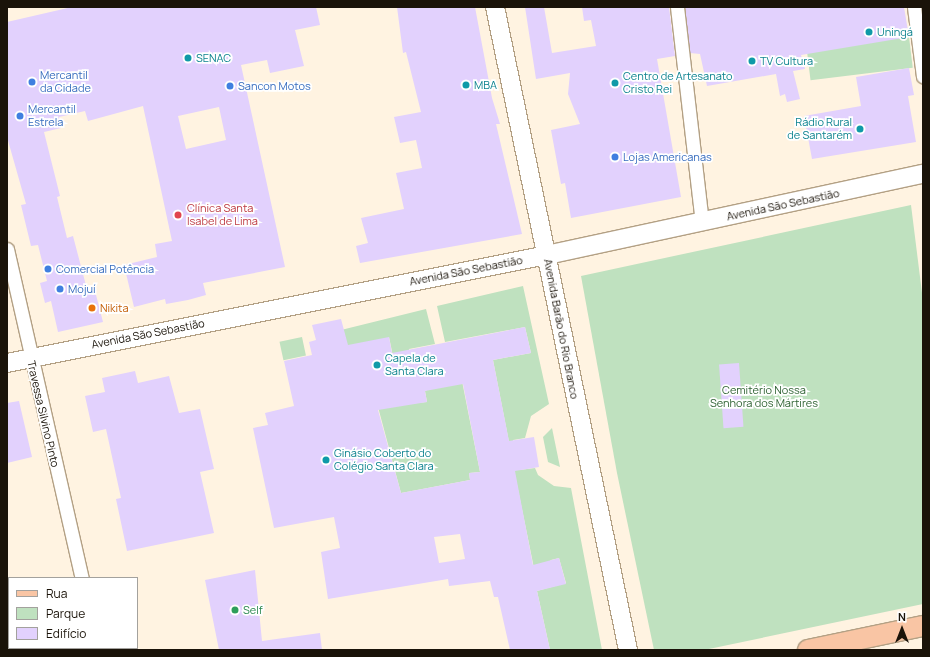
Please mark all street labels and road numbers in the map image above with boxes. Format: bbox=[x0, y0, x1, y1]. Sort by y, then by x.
street label: Avenida São Sebastião bbox=[725, 187, 841, 223]
street label: Avenida São Sebastião bbox=[408, 254, 524, 288]
street label: Avenida Barão do Rio Branco bbox=[541, 258, 581, 400]
street label: Avenida São Sebastião bbox=[90, 317, 206, 351]
street label: Travessa Silvino Pinto bbox=[24, 359, 62, 469]

